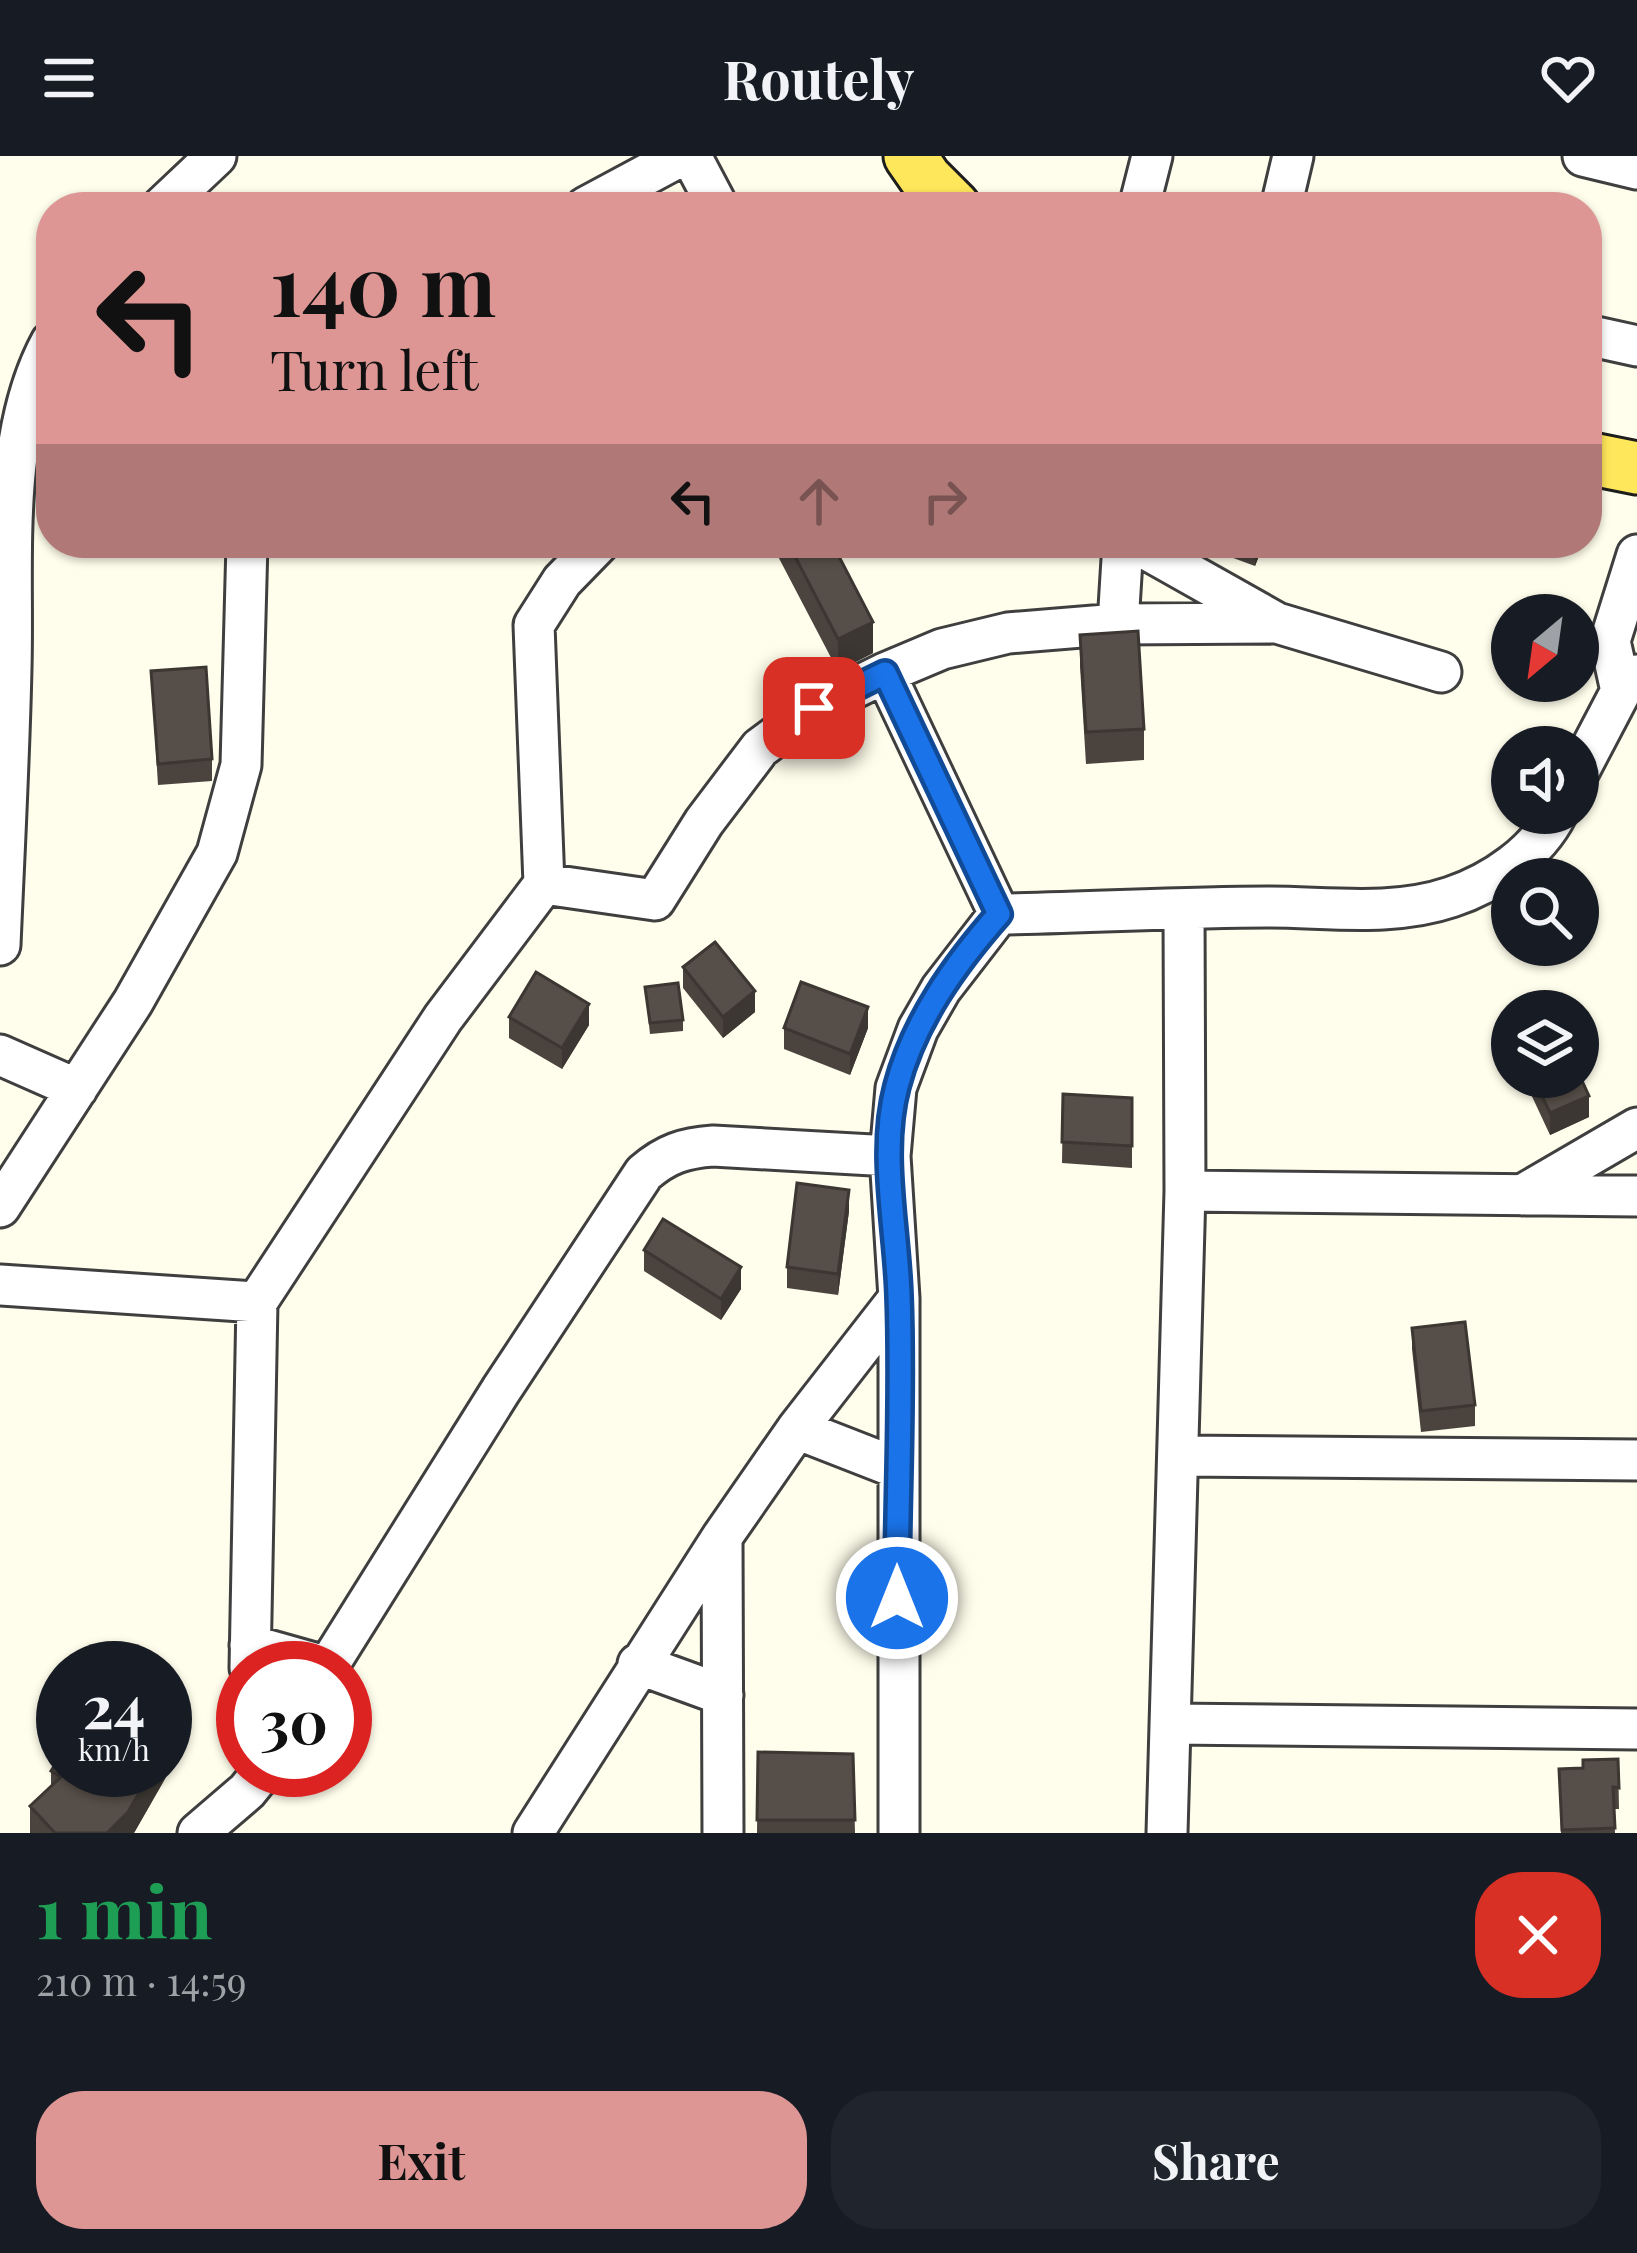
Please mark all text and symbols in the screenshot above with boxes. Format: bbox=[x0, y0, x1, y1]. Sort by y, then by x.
text: Routely bbox=[723, 42, 914, 114]
icon: menu bbox=[36, 45, 102, 111]
icon: heart bbox=[1535, 45, 1601, 111]
text: 140 m bbox=[270, 226, 496, 338]
icon: left bbox=[72, 240, 228, 396]
text: Turn left bbox=[270, 333, 479, 405]
icon: left bbox=[660, 468, 726, 534]
icon: ahead bbox=[786, 468, 852, 534]
icon: right bbox=[912, 468, 978, 534]
north arrow bbox=[1491, 594, 1599, 702]
map controls bbox=[1491, 594, 1599, 1098]
pin bbox=[763, 657, 865, 759]
icon: arrive bbox=[781, 675, 847, 741]
button: sound bbox=[1491, 726, 1599, 834]
button: search bbox=[1491, 858, 1599, 966]
button: layers bbox=[1491, 990, 1599, 1098]
position arrow bbox=[834, 1535, 960, 1661]
speed limit sign: 30 bbox=[216, 1641, 372, 1797]
text: 24 bbox=[82, 1664, 146, 1744]
text: km/h bbox=[78, 1729, 150, 1769]
text: 1 min bbox=[36, 1861, 212, 1957]
button: close bbox=[1475, 1872, 1601, 1998]
text: 210 m · 14:59 bbox=[36, 1954, 247, 2006]
button: Exit bbox=[36, 2091, 807, 2229]
button: Share bbox=[831, 2091, 1601, 2229]

